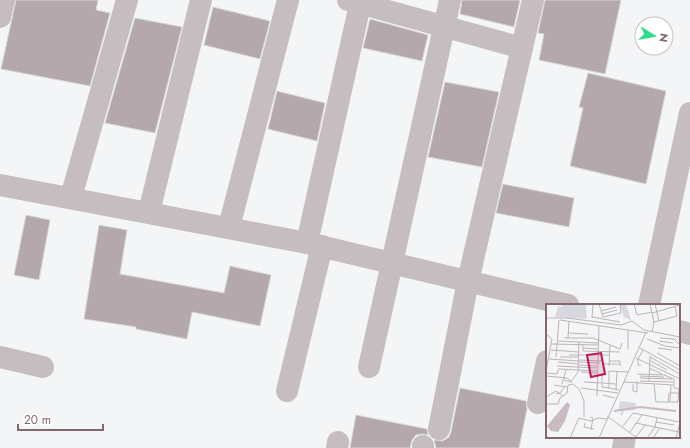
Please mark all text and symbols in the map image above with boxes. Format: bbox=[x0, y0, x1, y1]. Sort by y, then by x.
north arrow bbox=[634, 16, 674, 56]
text: N bbox=[655, 32, 673, 44]
inset map bbox=[546, 304, 680, 438]
scale bar bbox=[18, 406, 103, 432]
text: 20 m bbox=[24, 411, 51, 429]

